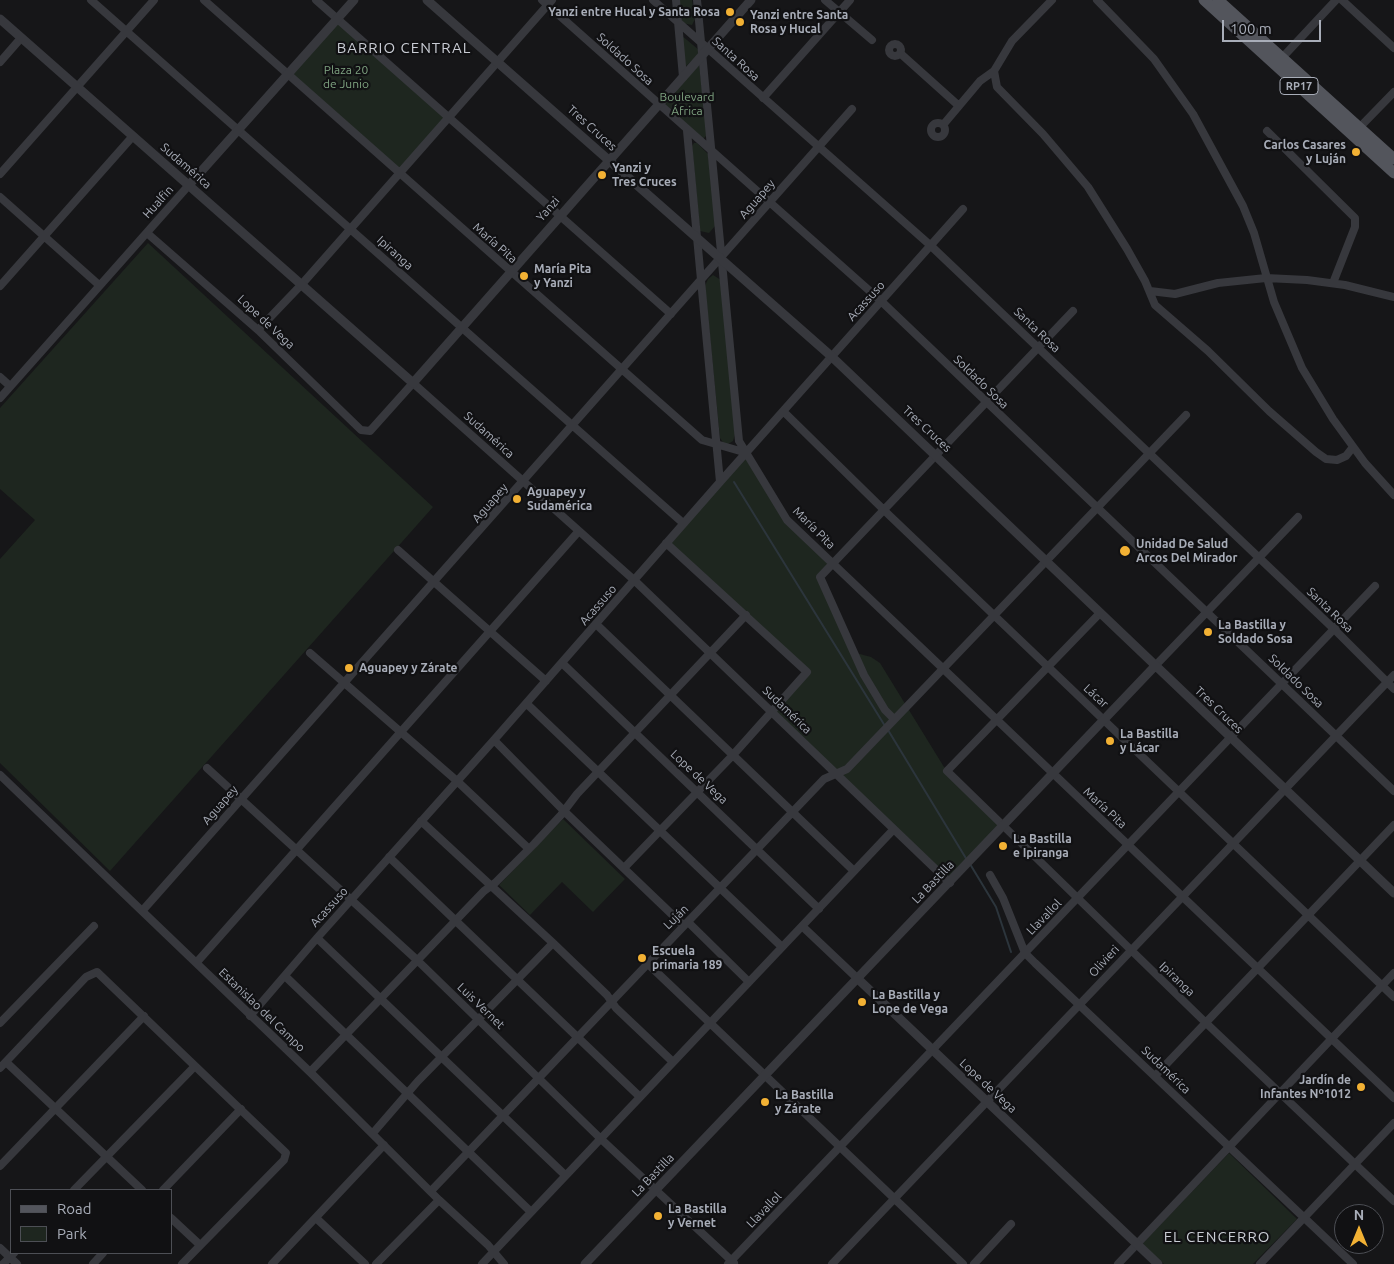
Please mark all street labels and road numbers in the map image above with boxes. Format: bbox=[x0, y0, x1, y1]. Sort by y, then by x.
street label: Soldado Sosa bbox=[594, 30, 656, 88]
street label: Santa Rosa bbox=[709, 34, 763, 84]
road number: RP17 bbox=[1280, 78, 1318, 94]
street label: Tres Cruces bbox=[564, 102, 620, 154]
street label: Sudamérica bbox=[158, 140, 214, 192]
street label: Aguapey bbox=[736, 176, 778, 222]
street label: Hualfin bbox=[140, 183, 176, 221]
street label: Yanzi bbox=[533, 194, 563, 224]
street label: María Pita bbox=[470, 220, 520, 266]
street label: Ipiranga bbox=[374, 233, 416, 273]
street label: Acassuso bbox=[844, 278, 888, 324]
street label: Lope de Vega bbox=[234, 292, 298, 352]
street label: Santa Rosa bbox=[1011, 304, 1063, 356]
street label: Soldado Sosa bbox=[950, 352, 1012, 412]
street label: Tres Cruces bbox=[900, 403, 954, 455]
street label: Sudamérica bbox=[461, 409, 517, 461]
street label: Aguapey bbox=[469, 480, 511, 526]
street label: María Pita bbox=[790, 504, 838, 552]
street label: Acassuso bbox=[576, 582, 620, 628]
street label: Santa Rosa bbox=[1304, 584, 1356, 636]
street label: Soldado Sosa bbox=[1265, 651, 1327, 711]
street label: Lácar bbox=[1081, 681, 1111, 711]
street label: Sudamérica bbox=[760, 683, 814, 737]
street label: Tres Cruces bbox=[1192, 683, 1246, 737]
street label: Lope de Vega bbox=[667, 747, 731, 807]
street label: Aguapey bbox=[199, 782, 241, 828]
street label: María Pita bbox=[1080, 784, 1130, 832]
street label: La Bastilla bbox=[909, 858, 957, 906]
street label: Acassuso bbox=[307, 884, 351, 930]
street label: Llavallol bbox=[1024, 896, 1064, 938]
street label: Luján bbox=[661, 902, 691, 932]
street label: Olivieri bbox=[1086, 942, 1122, 980]
street label: Ipiranga bbox=[1156, 959, 1198, 999]
street label: Estanislao del Campo bbox=[216, 965, 308, 1055]
street label: Luis Vernet bbox=[454, 980, 508, 1032]
street label: Sudamérica bbox=[1139, 1043, 1193, 1097]
street label: Lope de Vega bbox=[956, 1056, 1020, 1116]
street label: La Bastilla bbox=[629, 1151, 677, 1199]
street label: Llavallol bbox=[744, 1189, 784, 1231]

